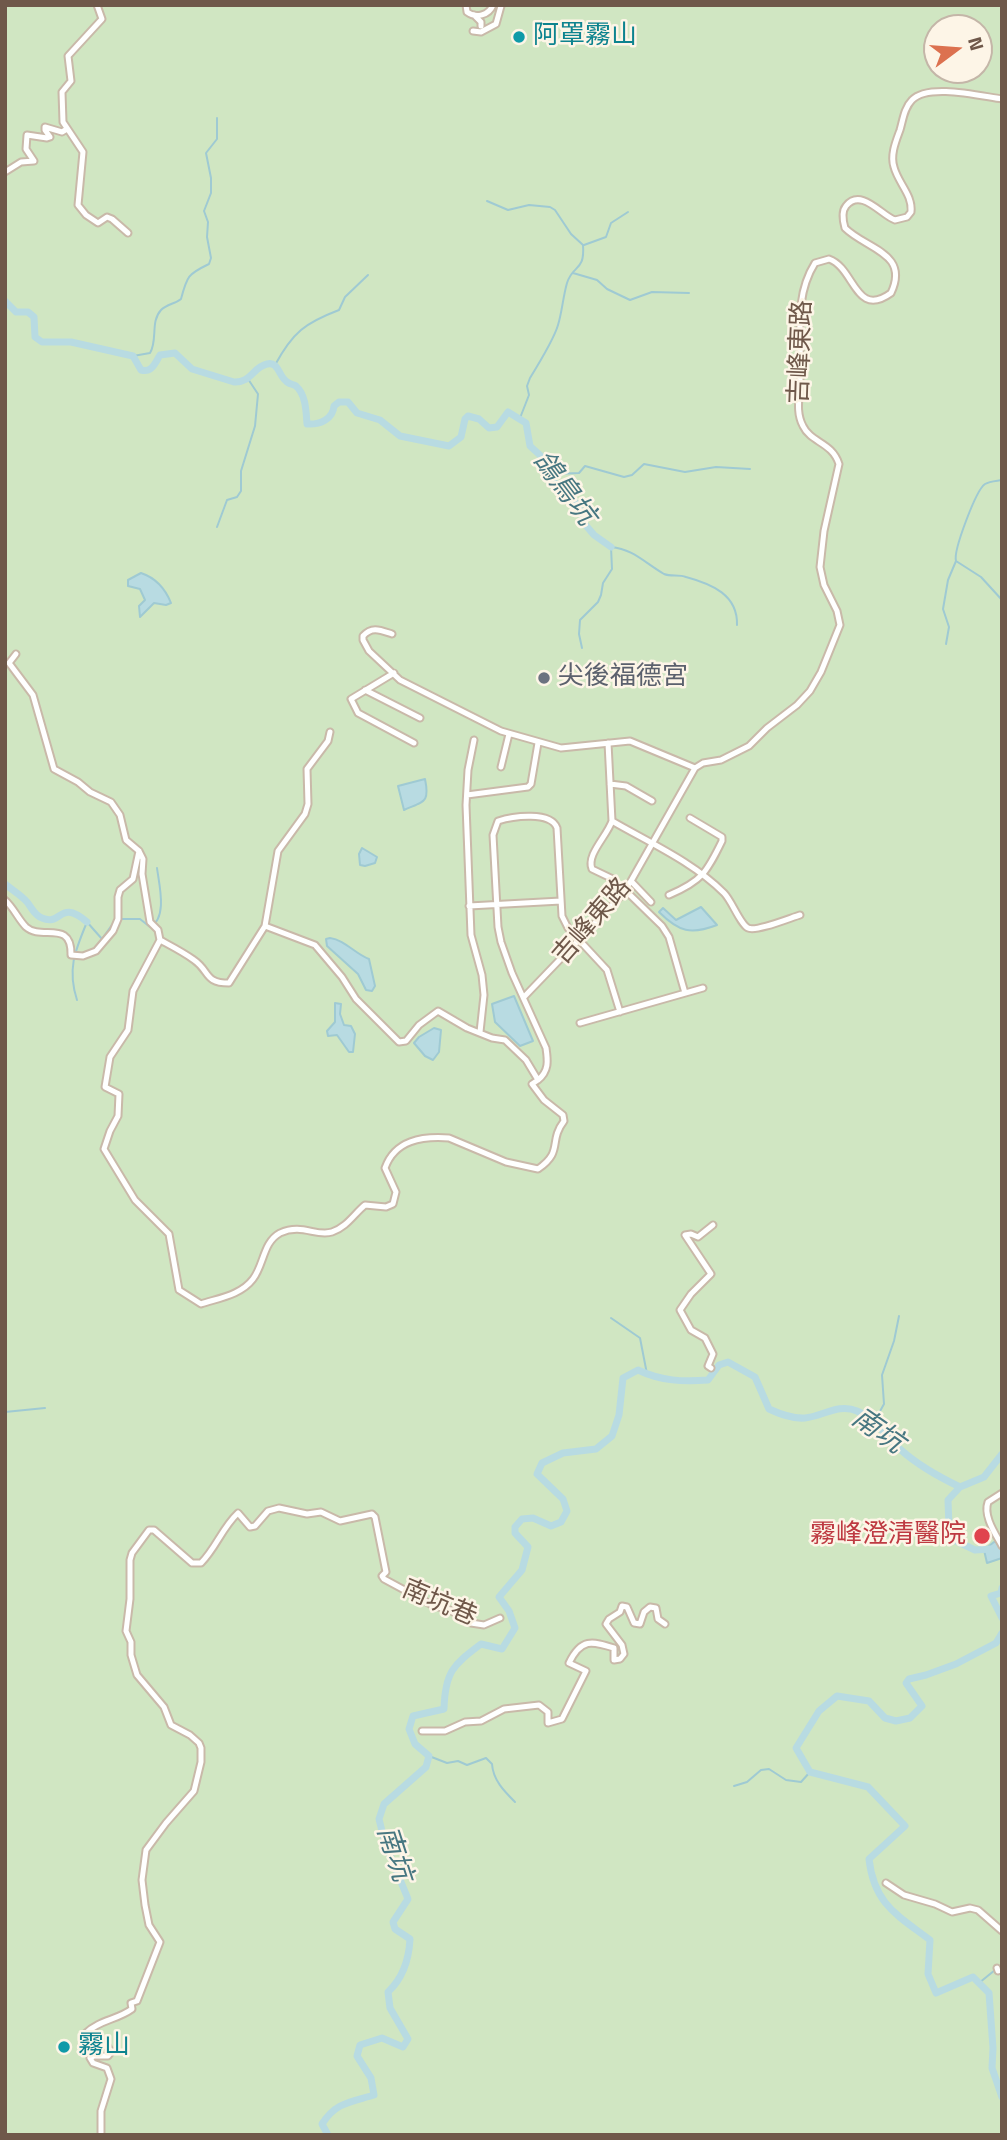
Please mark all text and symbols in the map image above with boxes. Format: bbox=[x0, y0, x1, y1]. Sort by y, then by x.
north arrow bbox=[923, 14, 993, 84]
place label: 阿罩霧山 bbox=[533, 21, 637, 53]
marker: 阿罩霧山 bbox=[511, 29, 527, 45]
text: N bbox=[961, 33, 992, 54]
street label: 吉峰東路 bbox=[785, 299, 819, 405]
water label: 鴿鳥坑 bbox=[524, 445, 602, 533]
place label: 尖後福德宮 bbox=[558, 662, 688, 694]
marker: 尖後福德宮 bbox=[536, 670, 552, 686]
street label: 吉峰東路 bbox=[547, 873, 639, 971]
water label: 南坑 bbox=[844, 1402, 910, 1462]
place label: 霧峰澄清醫院 bbox=[810, 1520, 966, 1552]
marker: 霧峰澄清醫院 bbox=[972, 1526, 992, 1546]
street label: 南坑巷 bbox=[397, 1574, 481, 1634]
water label: 南坑 bbox=[368, 1822, 418, 1886]
place label: 霧山 bbox=[78, 2031, 130, 2063]
marker: 霧山 bbox=[56, 2039, 72, 2055]

